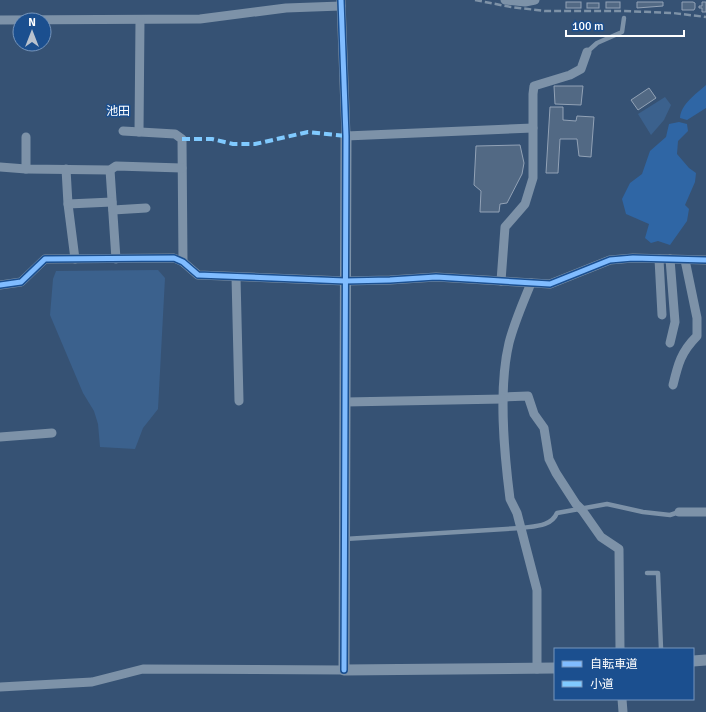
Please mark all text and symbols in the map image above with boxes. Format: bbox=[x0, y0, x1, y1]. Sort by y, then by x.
north arrow bbox=[12, 12, 52, 52]
scale bar bbox=[566, 12, 684, 38]
text: N bbox=[28, 16, 36, 29]
text: 100 m bbox=[572, 19, 604, 34]
district label: 池田 bbox=[106, 104, 130, 119]
legend bbox=[554, 648, 694, 700]
text: 自転車道 bbox=[590, 657, 638, 672]
text: 小道 bbox=[590, 677, 614, 692]

